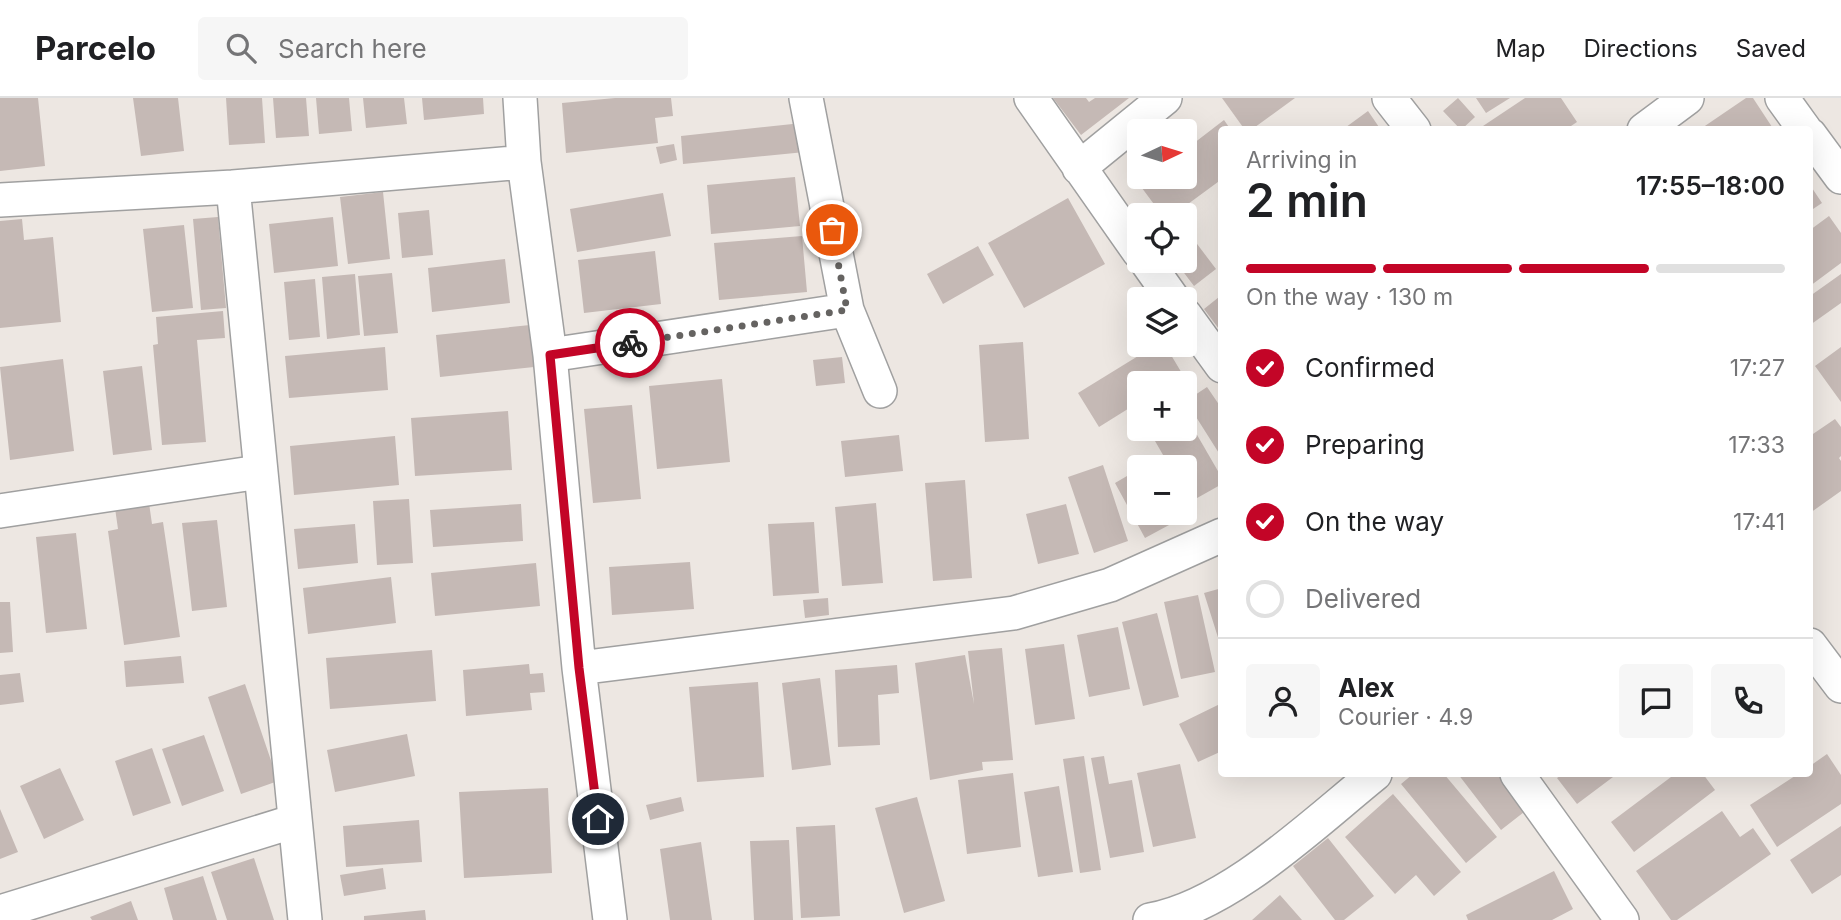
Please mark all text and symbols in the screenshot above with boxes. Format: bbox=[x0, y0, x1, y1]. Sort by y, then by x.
search box bbox=[198, 17, 688, 80]
text: Parcelo bbox=[35, 28, 156, 68]
icon: search bbox=[222, 29, 260, 67]
text: Search here bbox=[278, 33, 427, 64]
text: Map bbox=[1496, 34, 1545, 63]
text: Directions bbox=[1583, 34, 1698, 63]
text: Saved bbox=[1736, 34, 1806, 63]
north arrow bbox=[1127, 119, 1197, 189]
map controls bbox=[1127, 119, 1197, 525]
text: Arriving in bbox=[1246, 146, 1357, 174]
text: 17:55–18:00 bbox=[1636, 170, 1785, 201]
text: 2 min bbox=[1246, 172, 1368, 228]
pin bbox=[802, 200, 862, 260]
button: locate bbox=[1127, 203, 1197, 273]
icon: bag bbox=[813, 211, 851, 249]
text: On the way · 130 m bbox=[1246, 283, 1453, 311]
button: layers bbox=[1127, 287, 1197, 357]
courier bbox=[595, 308, 665, 378]
icon: bike bbox=[611, 324, 649, 362]
icon: check bbox=[1246, 349, 1284, 387]
text: Confirmed bbox=[1305, 352, 1435, 383]
text: 17:27 bbox=[1730, 354, 1785, 382]
button: + bbox=[1127, 371, 1197, 441]
icon: check bbox=[1246, 426, 1284, 464]
text: Preparing bbox=[1305, 429, 1425, 460]
text: 17:33 bbox=[1728, 431, 1785, 459]
button: − bbox=[1127, 455, 1197, 525]
icon: check bbox=[1246, 503, 1284, 541]
text: On the way bbox=[1305, 506, 1444, 537]
text: 17:41 bbox=[1733, 508, 1785, 536]
text: Delivered bbox=[1305, 583, 1421, 614]
button: person bbox=[1246, 664, 1320, 738]
button: chat bbox=[1619, 664, 1693, 738]
button: phone bbox=[1711, 664, 1785, 738]
text: Alex bbox=[1338, 672, 1395, 703]
text: Courier · 4.9 bbox=[1338, 703, 1473, 731]
pin bbox=[568, 789, 628, 849]
icon: home bbox=[579, 800, 617, 838]

